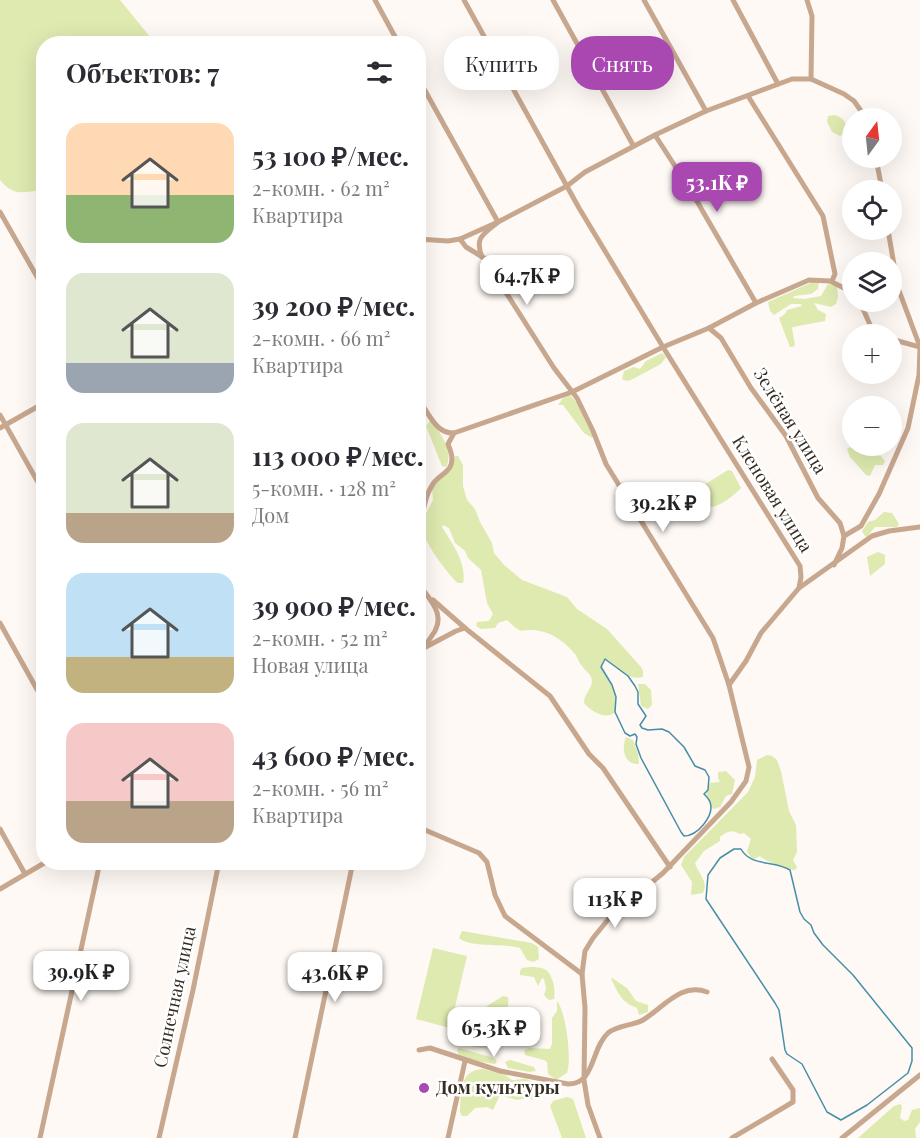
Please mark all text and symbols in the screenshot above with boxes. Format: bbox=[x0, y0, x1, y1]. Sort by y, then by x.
chip: Купить bbox=[444, 36, 559, 90]
chip: Снять bbox=[571, 36, 674, 90]
text: Объектов: 7 bbox=[66, 55, 219, 90]
icon: filters bbox=[363, 56, 396, 89]
north arrow bbox=[842, 108, 902, 168]
map controls bbox=[842, 108, 902, 456]
text: 53 100 ₽/мес. bbox=[252, 138, 409, 173]
icon: home bbox=[114, 147, 186, 219]
pin: 53.1K ₽ bbox=[662, 162, 772, 213]
text: 53.1K ₽ bbox=[686, 168, 748, 195]
text: 2-комн. · 62 m² bbox=[252, 174, 390, 201]
button: locate bbox=[842, 180, 902, 240]
text: Квартира bbox=[252, 201, 343, 228]
button: layers bbox=[842, 252, 902, 312]
pin: 64.7K ₽ bbox=[472, 255, 582, 306]
text: 64.7K ₽ bbox=[494, 261, 560, 288]
text: 39 200 ₽/мес. bbox=[252, 288, 415, 323]
icon: home bbox=[114, 297, 186, 369]
text: 2-комн. · 66 m² bbox=[252, 324, 391, 351]
button: + bbox=[842, 324, 902, 384]
text: Квартира bbox=[252, 351, 343, 378]
street label: Зелёная улица bbox=[749, 363, 833, 478]
button: − bbox=[842, 396, 902, 456]
street label: Кленовая улица bbox=[727, 430, 819, 557]
text: 113 000 ₽/мес. bbox=[252, 438, 424, 473]
icon: home bbox=[114, 447, 186, 519]
text: 5-комн. · 128 m² bbox=[252, 474, 396, 501]
pin: 39.2K ₽ bbox=[608, 482, 718, 533]
text: 39.2K ₽ bbox=[629, 488, 697, 515]
text: Дом bbox=[252, 501, 289, 528]
text: 39 900 ₽/мес. bbox=[252, 588, 416, 623]
icon: home bbox=[114, 597, 186, 669]
text: 2-комн. · 52 m² bbox=[252, 624, 388, 651]
text: Новая улица bbox=[252, 651, 368, 678]
text: 43 600 ₽/мес. bbox=[252, 738, 415, 773]
icon: home bbox=[114, 747, 186, 819]
text: 2-комн. · 56 m² bbox=[252, 774, 389, 801]
text: Квартира bbox=[252, 801, 343, 828]
pin: 113K ₽ bbox=[566, 878, 664, 929]
text: 113K ₽ bbox=[587, 884, 643, 911]
street label: Солнечная улица bbox=[147, 924, 201, 1070]
pin: 39.9K ₽ bbox=[26, 951, 136, 1002]
pin: 43.6K ₽ bbox=[280, 952, 390, 1003]
text: 39.9K ₽ bbox=[47, 957, 115, 984]
text: 43.6K ₽ bbox=[302, 958, 368, 985]
pin: 65.3K ₽ bbox=[439, 1007, 549, 1058]
text: 65.3K ₽ bbox=[461, 1013, 527, 1040]
place label: Дом культуры bbox=[436, 1075, 560, 1099]
marker: Дом культуры bbox=[417, 1081, 431, 1095]

